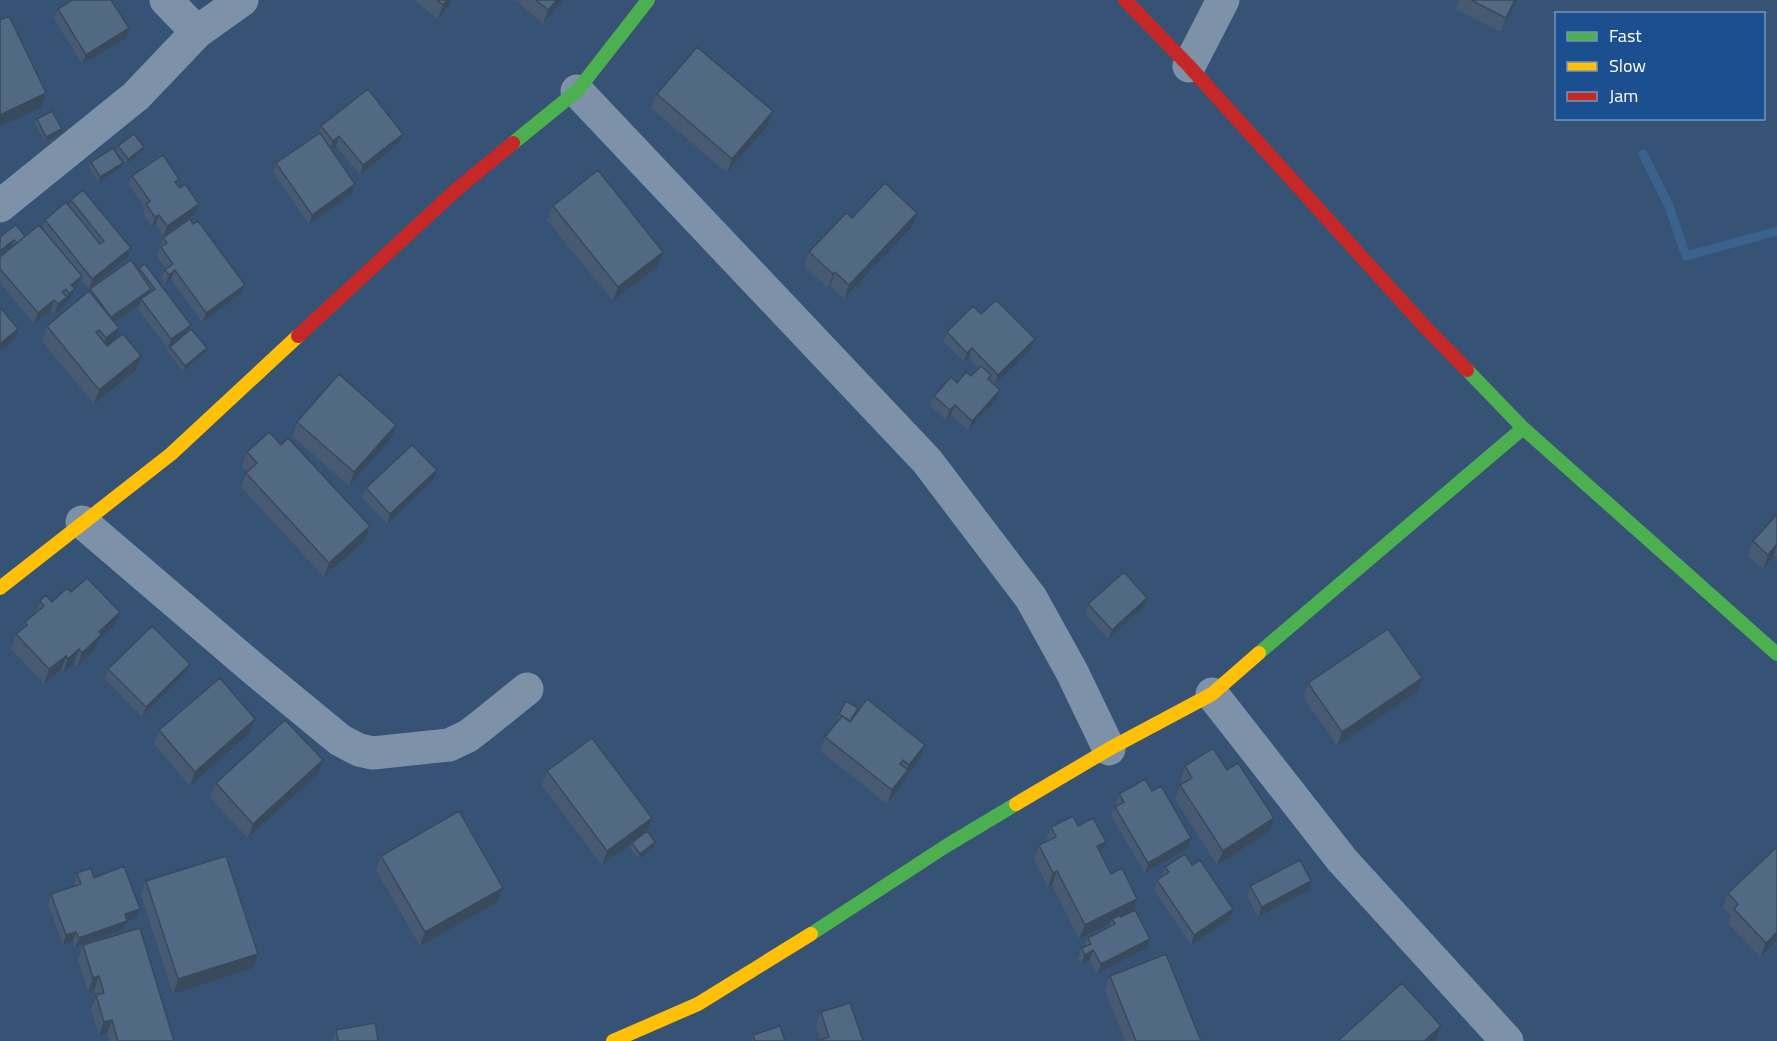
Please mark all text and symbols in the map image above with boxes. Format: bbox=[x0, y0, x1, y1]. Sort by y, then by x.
legend bbox=[1555, 12, 1765, 120]
text: Fast bbox=[1609, 22, 1642, 49]
text: Slow bbox=[1609, 52, 1646, 79]
text: Jam bbox=[1609, 82, 1638, 109]

